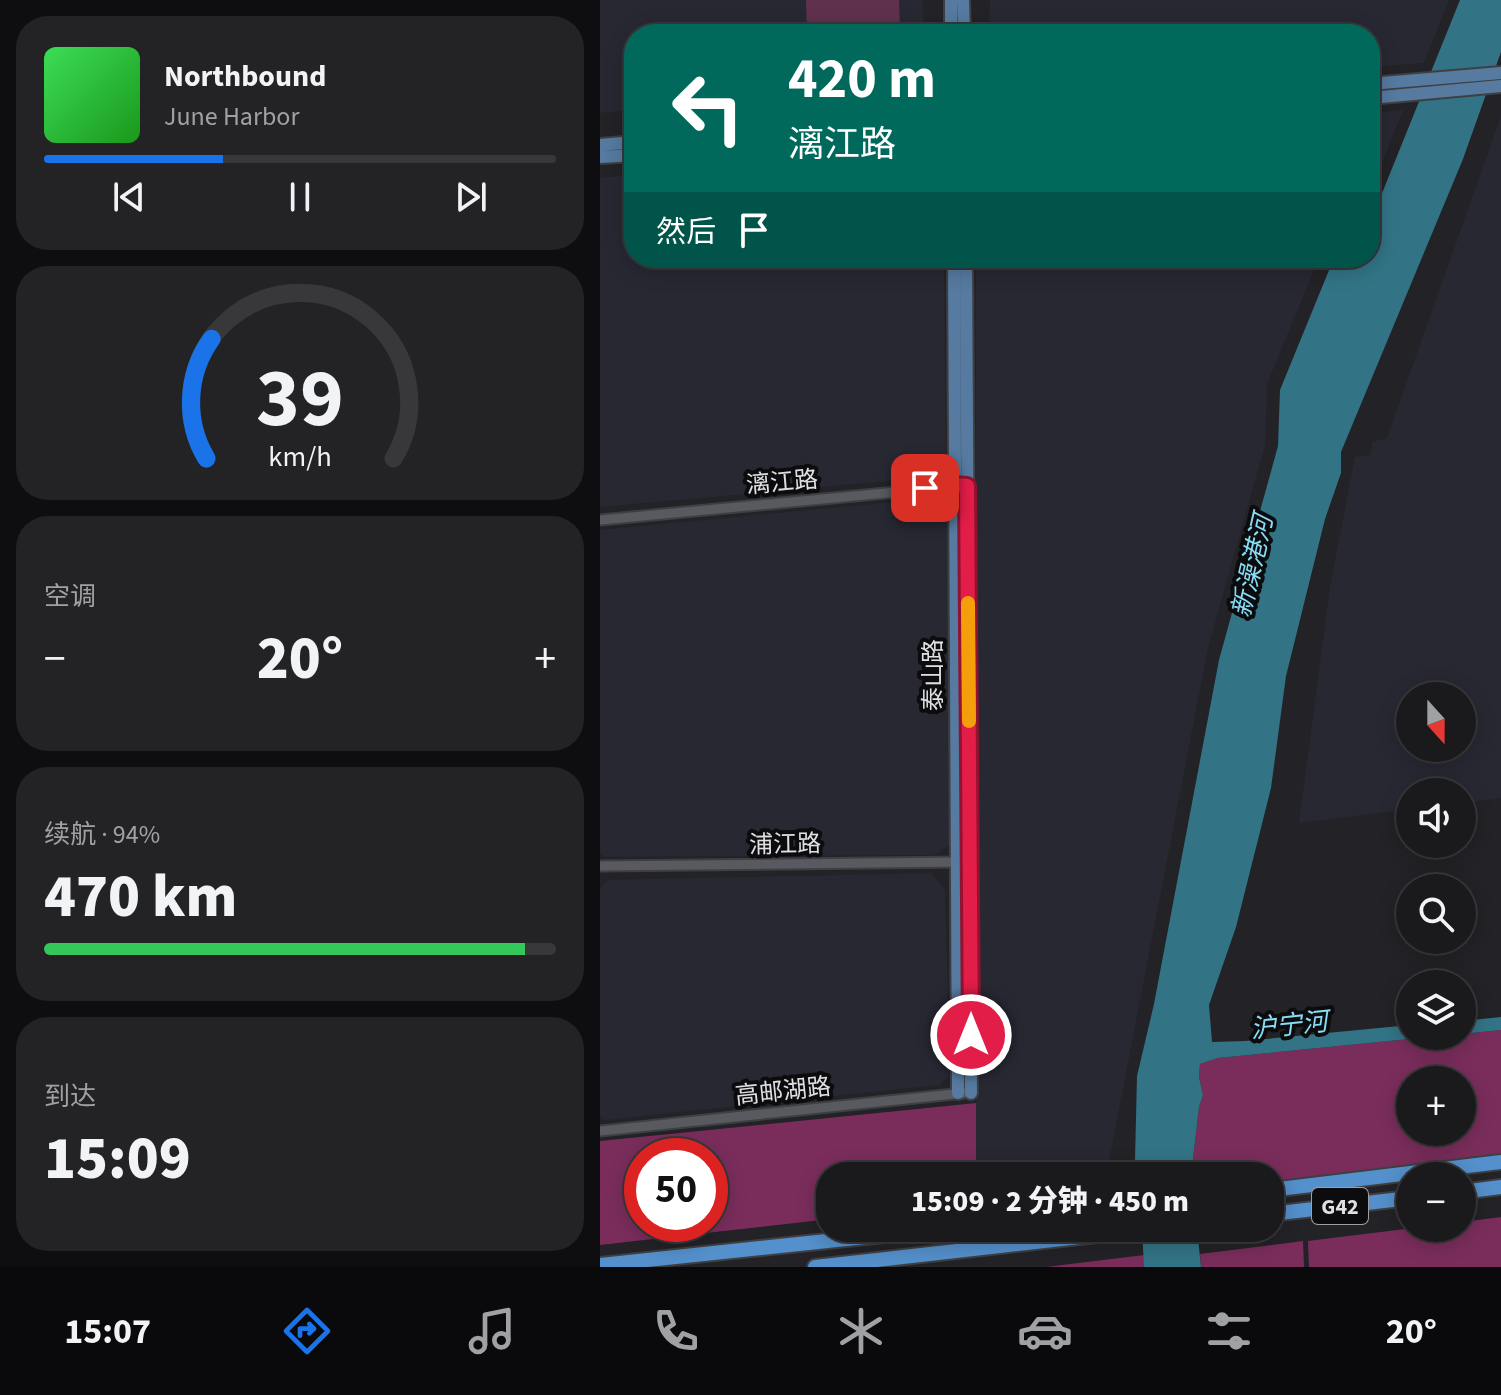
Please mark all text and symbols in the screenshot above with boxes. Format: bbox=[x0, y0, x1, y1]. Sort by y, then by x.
text: 420 m bbox=[788, 40, 936, 119]
text: Northbound bbox=[164, 55, 326, 98]
icon: left bbox=[656, 56, 760, 160]
text: June Harbor bbox=[164, 98, 300, 135]
text: 漓江路 bbox=[788, 119, 896, 170]
icon: previous bbox=[107, 175, 151, 219]
icon: pause bbox=[278, 175, 322, 219]
icon: next bbox=[449, 175, 493, 219]
icon: arrive bbox=[732, 208, 776, 252]
text: 然后 bbox=[656, 211, 716, 254]
text: 39 bbox=[256, 340, 344, 458]
text: km/h bbox=[268, 437, 332, 477]
pin bbox=[891, 454, 959, 522]
street label: 漓江路 bbox=[745, 462, 819, 503]
icon: arrive bbox=[903, 466, 947, 510]
water label: 新澡港河 bbox=[1223, 506, 1283, 621]
text: 空调 bbox=[44, 578, 96, 615]
text: 20° bbox=[257, 617, 343, 702]
text: − bbox=[44, 628, 66, 691]
text: + bbox=[534, 628, 556, 691]
street label: 泰山路 bbox=[916, 639, 951, 711]
north arrow bbox=[1396, 682, 1476, 762]
map controls bbox=[1396, 682, 1476, 1242]
button: sound bbox=[1396, 778, 1476, 858]
text: 续航 · 94% bbox=[44, 816, 160, 853]
street label: 浦江路 bbox=[749, 826, 821, 863]
text: 470 km bbox=[44, 855, 237, 940]
button: search bbox=[1396, 874, 1476, 954]
button: layers bbox=[1396, 970, 1476, 1050]
position arrow bbox=[929, 993, 1013, 1077]
water label: 沪宁河 bbox=[1248, 1003, 1335, 1048]
button: + bbox=[1396, 1066, 1476, 1146]
street label: 高邮湖路 bbox=[733, 1069, 833, 1114]
text: 到达 bbox=[44, 1078, 96, 1115]
text: 15:09 bbox=[44, 1117, 191, 1202]
speed limit sign: 50 bbox=[624, 1138, 728, 1242]
button: − bbox=[1396, 1162, 1476, 1242]
text: 15:09 · 2 分钟 · 450 m bbox=[911, 1180, 1189, 1223]
road number: G42 bbox=[1312, 1188, 1368, 1224]
icon: directions bbox=[279, 1303, 335, 1359]
icon: music bbox=[464, 1303, 520, 1359]
icon: phone bbox=[648, 1303, 704, 1359]
icon: climate bbox=[833, 1303, 889, 1359]
icon: car bbox=[1017, 1303, 1073, 1359]
icon: filters bbox=[1201, 1303, 1257, 1359]
text: 15:07 bbox=[64, 1306, 151, 1357]
text: 20° bbox=[1386, 1306, 1437, 1357]

